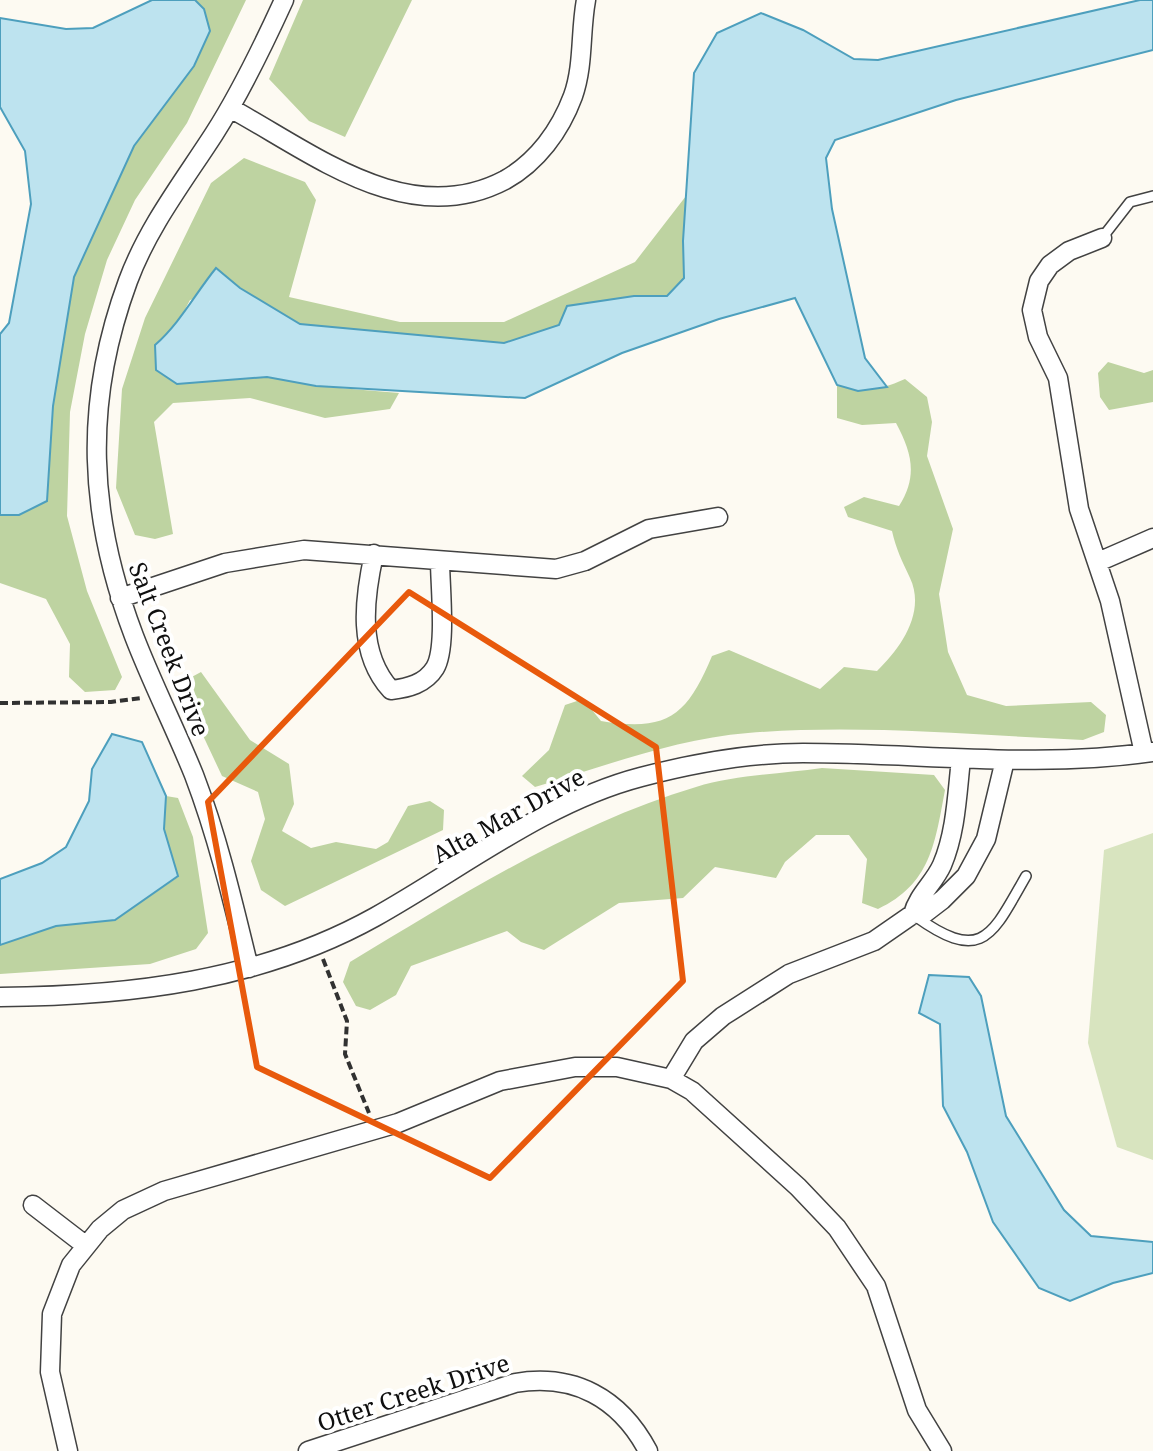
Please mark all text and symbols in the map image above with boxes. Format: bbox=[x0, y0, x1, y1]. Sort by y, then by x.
street label: Salt Creek Drive bbox=[122, 557, 218, 741]
street label: Alta Mar Drive bbox=[426, 760, 590, 870]
street label: Otter Creek Drive bbox=[313, 1345, 513, 1439]

